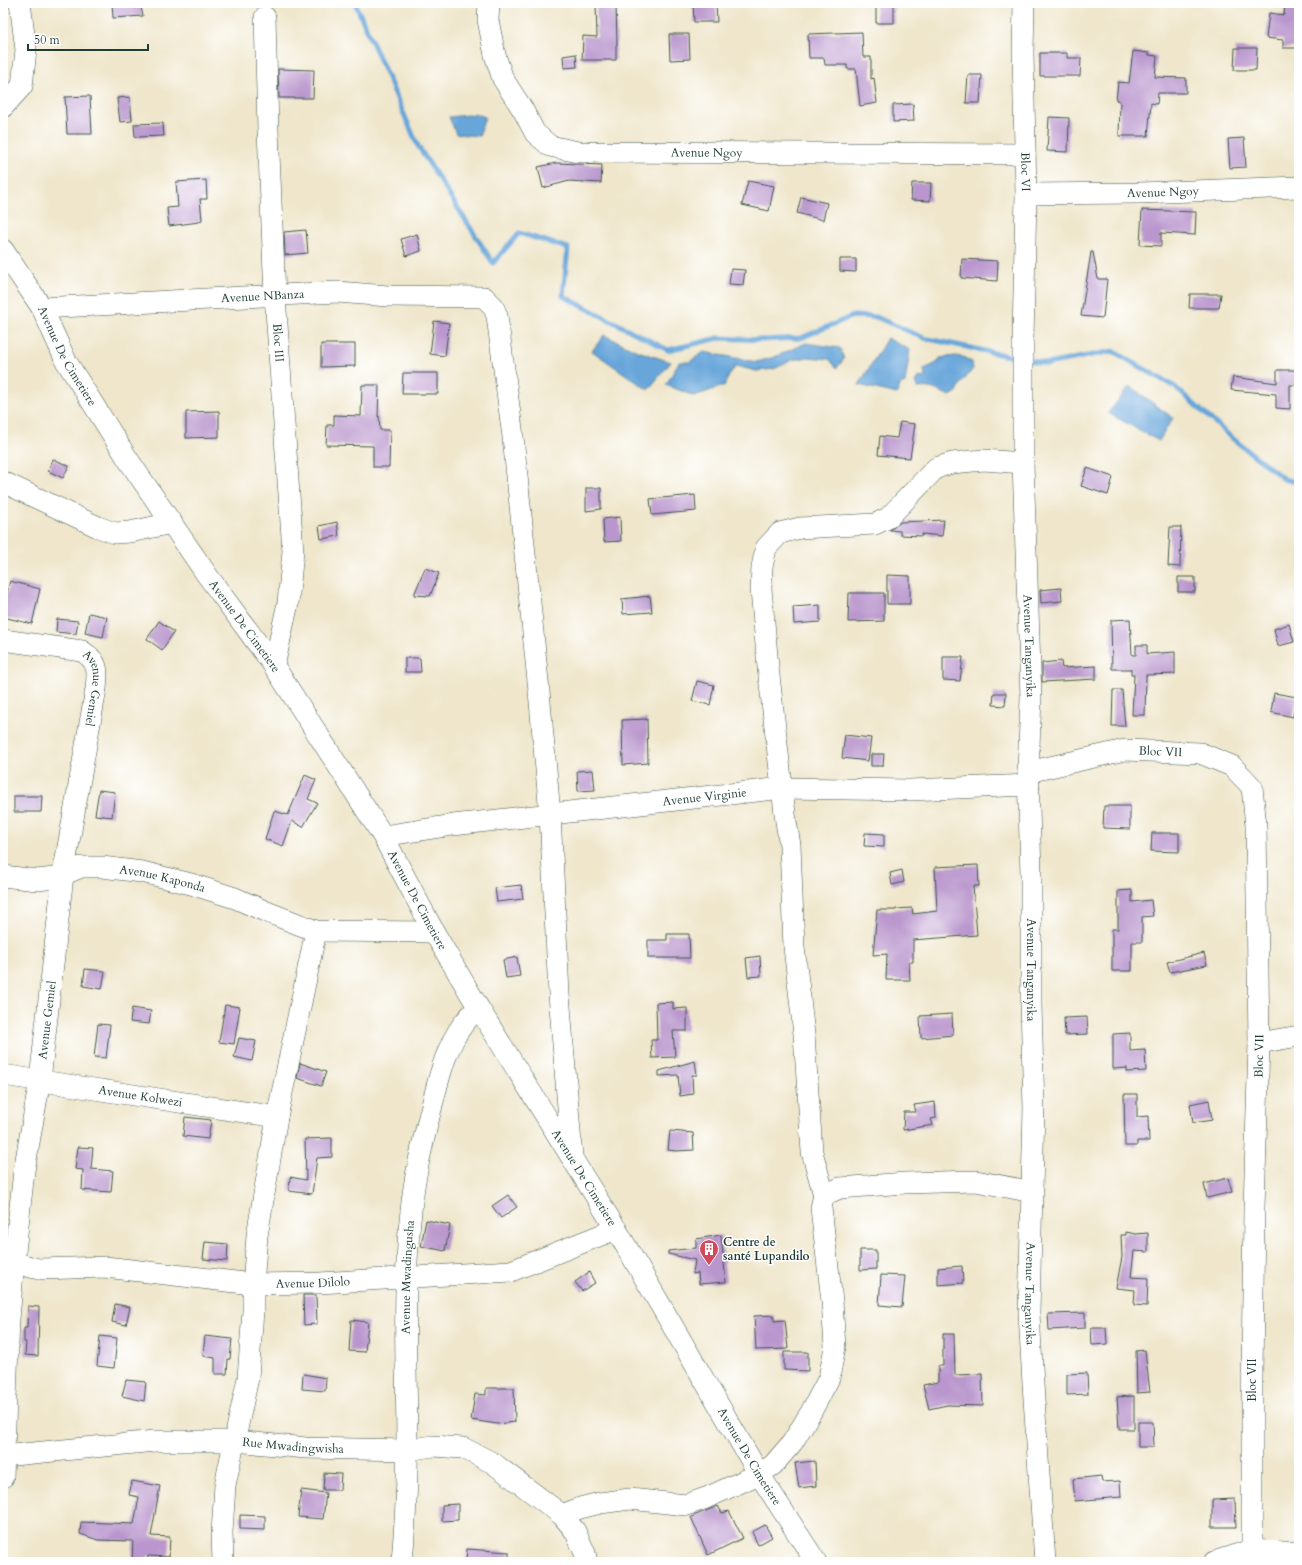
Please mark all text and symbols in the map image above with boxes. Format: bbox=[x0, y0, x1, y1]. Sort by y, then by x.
scale bar bbox=[28, 26, 148, 52]
text: 50 m bbox=[34, 32, 61, 48]
street label: Avenue Ngoy bbox=[671, 144, 743, 161]
street label: Bloc VI bbox=[1017, 152, 1034, 192]
street label: Avenue Ngoy bbox=[1127, 183, 1200, 201]
street label: Avenue NBanza bbox=[221, 286, 305, 306]
street label: Avenue De Cimetiere bbox=[34, 303, 100, 409]
street label: Bloc III bbox=[269, 323, 288, 363]
street label: Avenue De Cimetiere bbox=[205, 577, 284, 676]
street label: Avenue Tanganyika bbox=[1019, 594, 1039, 698]
street label: Avenue Gemiel bbox=[79, 646, 105, 728]
street label: Bloc VII bbox=[1138, 743, 1183, 760]
street label: Avenue Virginie bbox=[662, 784, 747, 809]
street label: Avenue De Cimetiere bbox=[384, 847, 451, 953]
street label: Avenue Kaponda bbox=[118, 861, 208, 896]
street label: Avenue Tanganyika bbox=[1023, 918, 1039, 1022]
street label: Avenue Gemiel bbox=[34, 980, 60, 1060]
street label: Bloc VII bbox=[1251, 1034, 1267, 1078]
street label: Avenue Kolwezi bbox=[97, 1082, 184, 1110]
street label: Avenue De Cimetiere bbox=[548, 1126, 620, 1229]
street label: Avenue Mwadingusha bbox=[398, 1219, 418, 1334]
place label: Centre de santé Lupandilo bbox=[723, 1234, 810, 1264]
building icon: Centre de santé Lupandilo bbox=[698, 1238, 720, 1266]
street label: Avenue Tanganyika bbox=[1021, 1242, 1039, 1346]
street label: Avenue Dilolo bbox=[276, 1273, 351, 1292]
street label: Bloc VII bbox=[1244, 1358, 1260, 1402]
street label: Avenue De Cimetiere bbox=[714, 1405, 785, 1508]
street label: Rue Mwadingwisha bbox=[242, 1434, 345, 1457]

